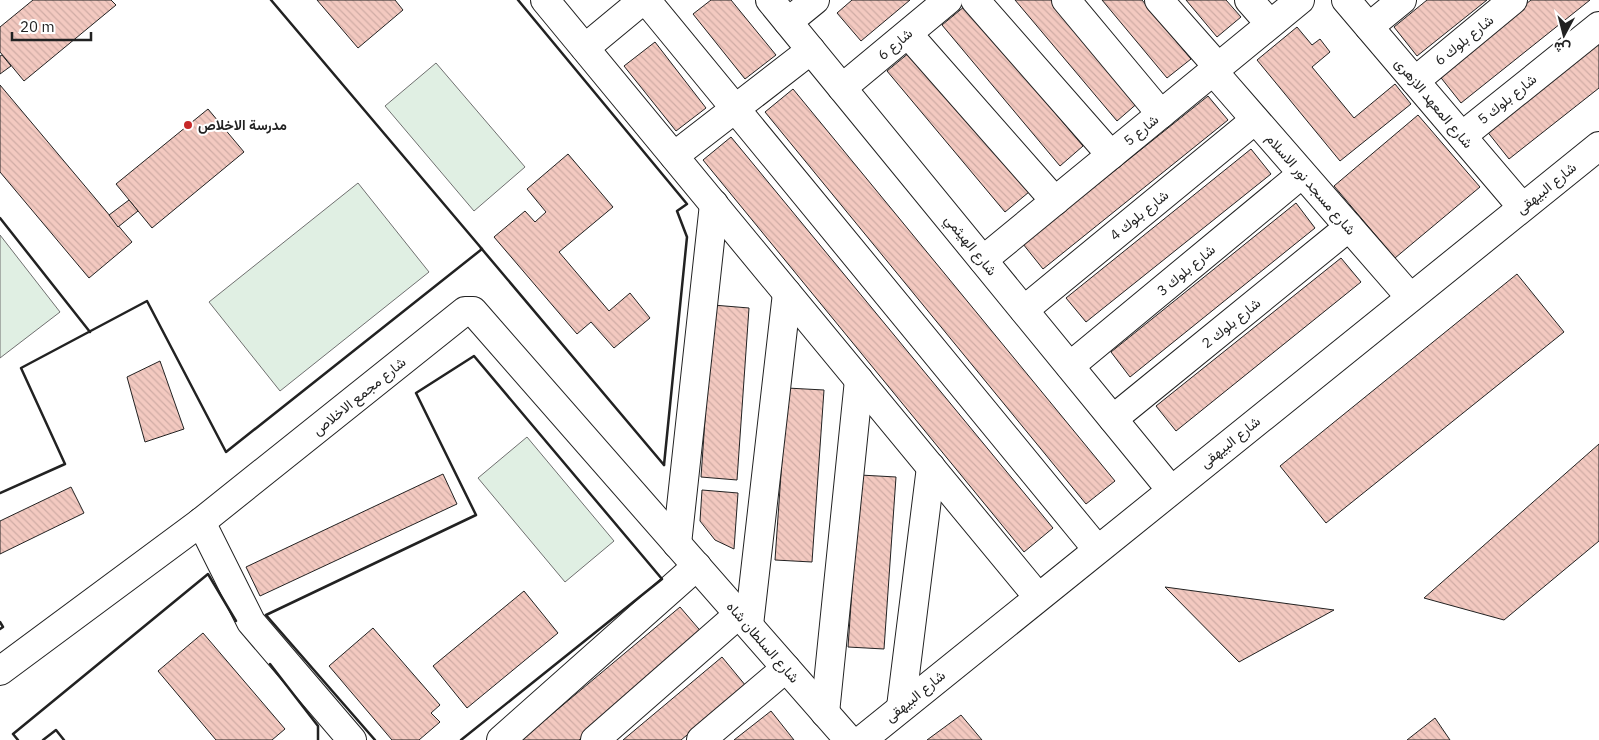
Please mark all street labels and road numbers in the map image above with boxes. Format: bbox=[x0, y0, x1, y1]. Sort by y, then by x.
street label: شارع بلوك 6 bbox=[1431, 11, 1498, 71]
street label: شارع 6 bbox=[874, 24, 917, 65]
street label: شارع المعهد الازهرى bbox=[1389, 54, 1477, 153]
street label: شارع بلوك 5 bbox=[1474, 70, 1541, 130]
street label: شارع 5 bbox=[1120, 110, 1163, 151]
street label: شارع مسجد نور الاسلام bbox=[1261, 130, 1360, 240]
street label: شارع البيهقى bbox=[1512, 158, 1581, 219]
street label: شارع بلوك 4 bbox=[1106, 186, 1173, 246]
street label: شارع الهيثمي bbox=[939, 211, 1001, 281]
street label: شارع بلوك 3 bbox=[1153, 241, 1220, 301]
street label: شارع بلوك 2 bbox=[1198, 294, 1265, 354]
street label: شارع مجمع الاخلاص bbox=[309, 353, 410, 441]
street label: شارع البيهقى bbox=[1196, 412, 1265, 473]
street label: شارع السلطان شاه bbox=[721, 598, 803, 688]
street label: شارع البيهقى bbox=[881, 666, 950, 727]

